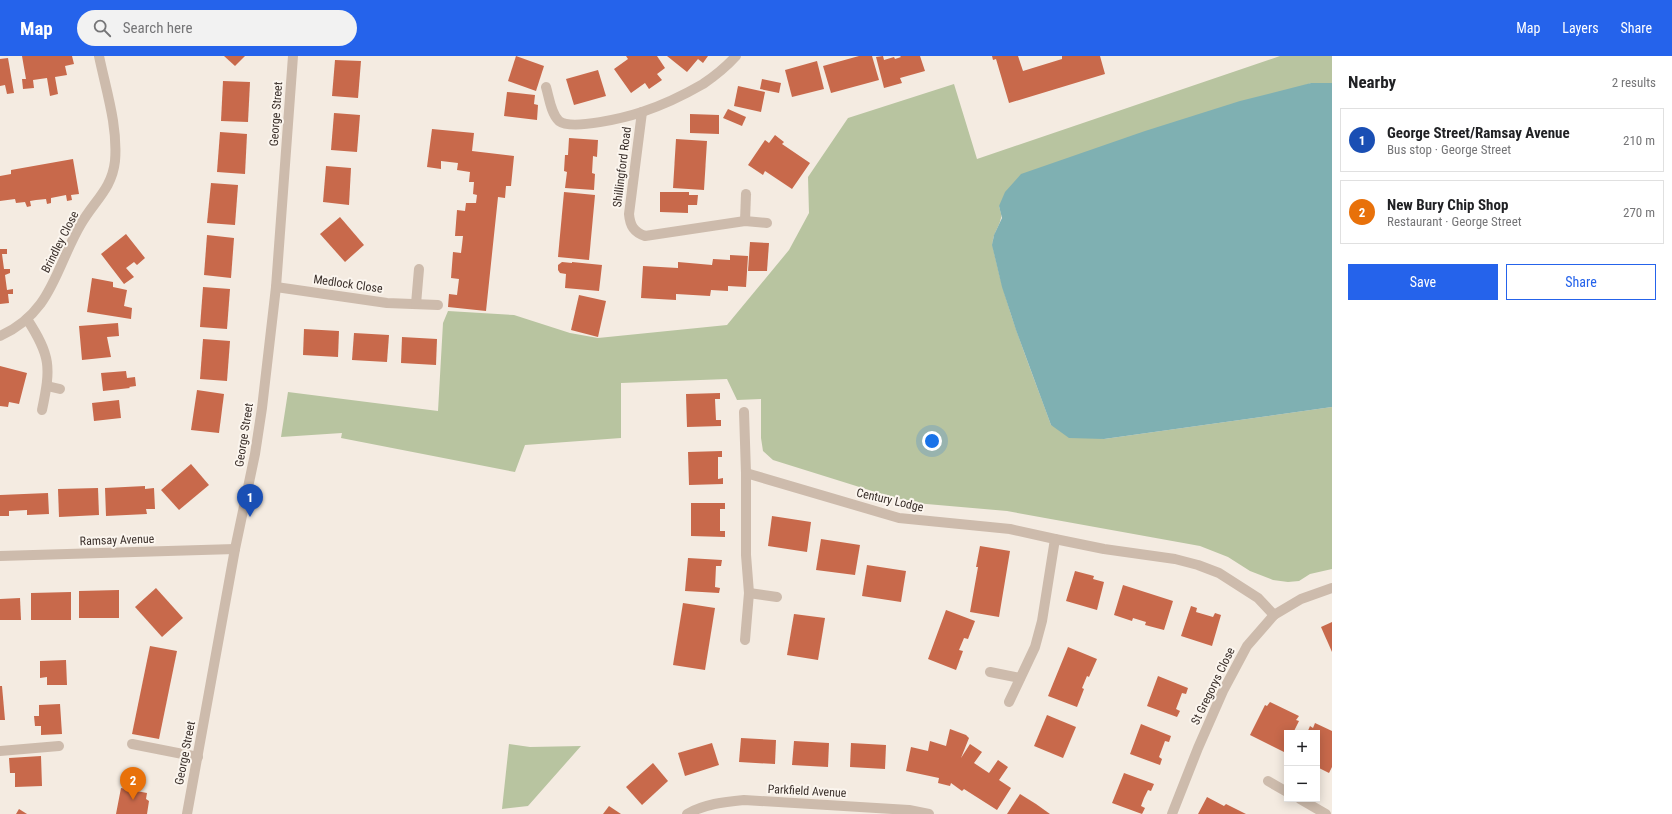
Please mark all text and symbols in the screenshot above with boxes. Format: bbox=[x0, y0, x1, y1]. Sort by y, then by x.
search box bbox=[77, 10, 357, 46]
text: Map bbox=[20, 17, 53, 40]
icon: search bbox=[91, 17, 113, 39]
text: Search here bbox=[123, 19, 193, 37]
text: Map bbox=[1516, 20, 1540, 36]
text: Layers bbox=[1562, 20, 1599, 36]
text: Share bbox=[1621, 20, 1652, 36]
text: Nearby bbox=[1348, 72, 1396, 92]
text: 2 results bbox=[1612, 75, 1656, 90]
street label: George Street bbox=[267, 81, 285, 147]
text: George Street/Ramsay Avenue bbox=[1387, 124, 1570, 142]
street label: Shillingford Road bbox=[610, 126, 634, 208]
text: 1 bbox=[1359, 133, 1365, 148]
text: 210 m bbox=[1623, 133, 1655, 148]
text: Bus stop · George Street bbox=[1387, 142, 1511, 157]
text: New Bury Chip Shop bbox=[1387, 196, 1508, 214]
text: 2 bbox=[1359, 205, 1365, 220]
text: 270 m bbox=[1623, 205, 1655, 220]
street label: Brindley Close bbox=[38, 208, 82, 275]
text: Restaurant · George Street bbox=[1387, 214, 1522, 229]
button: Save bbox=[1348, 264, 1498, 300]
button: Share bbox=[1506, 264, 1656, 300]
street label: Medlock Close bbox=[312, 272, 384, 296]
street label: George Street bbox=[232, 402, 256, 468]
your location bbox=[922, 431, 942, 451]
pin: 1 bbox=[237, 484, 263, 517]
street label: Century Lodge bbox=[855, 485, 925, 515]
street label: Ramsay Avenue bbox=[79, 532, 155, 548]
street label: St Gregorys Close bbox=[1188, 645, 1238, 727]
street label: George Street bbox=[172, 719, 198, 786]
map controls bbox=[1284, 730, 1320, 802]
button: + bbox=[1284, 730, 1320, 766]
button: − bbox=[1284, 766, 1320, 802]
pin: 2 bbox=[120, 767, 146, 800]
street label: Parkfield Avenue bbox=[767, 782, 847, 800]

